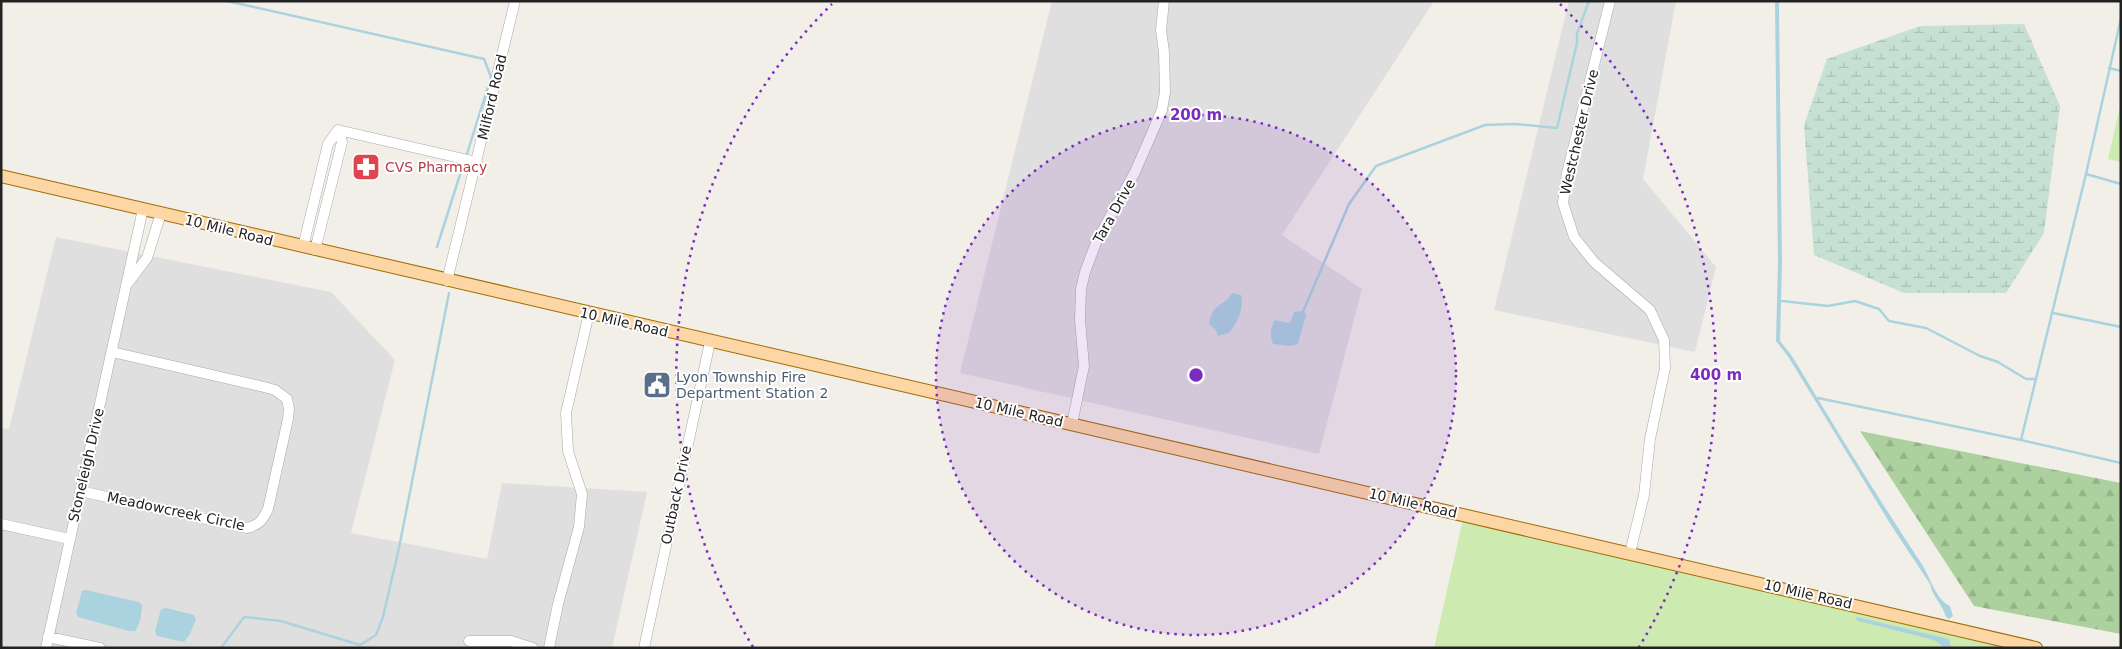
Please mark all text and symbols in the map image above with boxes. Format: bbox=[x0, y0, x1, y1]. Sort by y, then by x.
street label: Milford Road bbox=[474, 53, 510, 141]
street label: Westchester Drive bbox=[1557, 68, 1601, 196]
text: 200 m bbox=[1170, 106, 1222, 124]
pharmacy icon: CVS Pharmacy bbox=[351, 152, 381, 182]
place label: CVS Pharmacy bbox=[385, 159, 487, 175]
street label: Tara Drive bbox=[1089, 176, 1138, 247]
street label: 10 Mile Road bbox=[183, 211, 275, 249]
street label: 10 Mile Road bbox=[578, 304, 670, 340]
centre of rings bbox=[1187, 366, 1205, 384]
text: 400 m bbox=[1690, 366, 1742, 384]
place label: Lyon Township Fire Department Station 2 bbox=[676, 369, 828, 401]
public building icon: Lyon Township Fire Department Station 2 bbox=[642, 370, 672, 400]
street label: 10 Mile Road bbox=[973, 394, 1065, 430]
street label: Stoneleigh Drive bbox=[65, 407, 107, 523]
street label: Outback Drive bbox=[658, 444, 694, 546]
street label: 10 Mile Road bbox=[1367, 485, 1459, 521]
street label: Meadowcreek Circle bbox=[106, 489, 246, 533]
street label: 10 Mile Road bbox=[1762, 576, 1854, 612]

